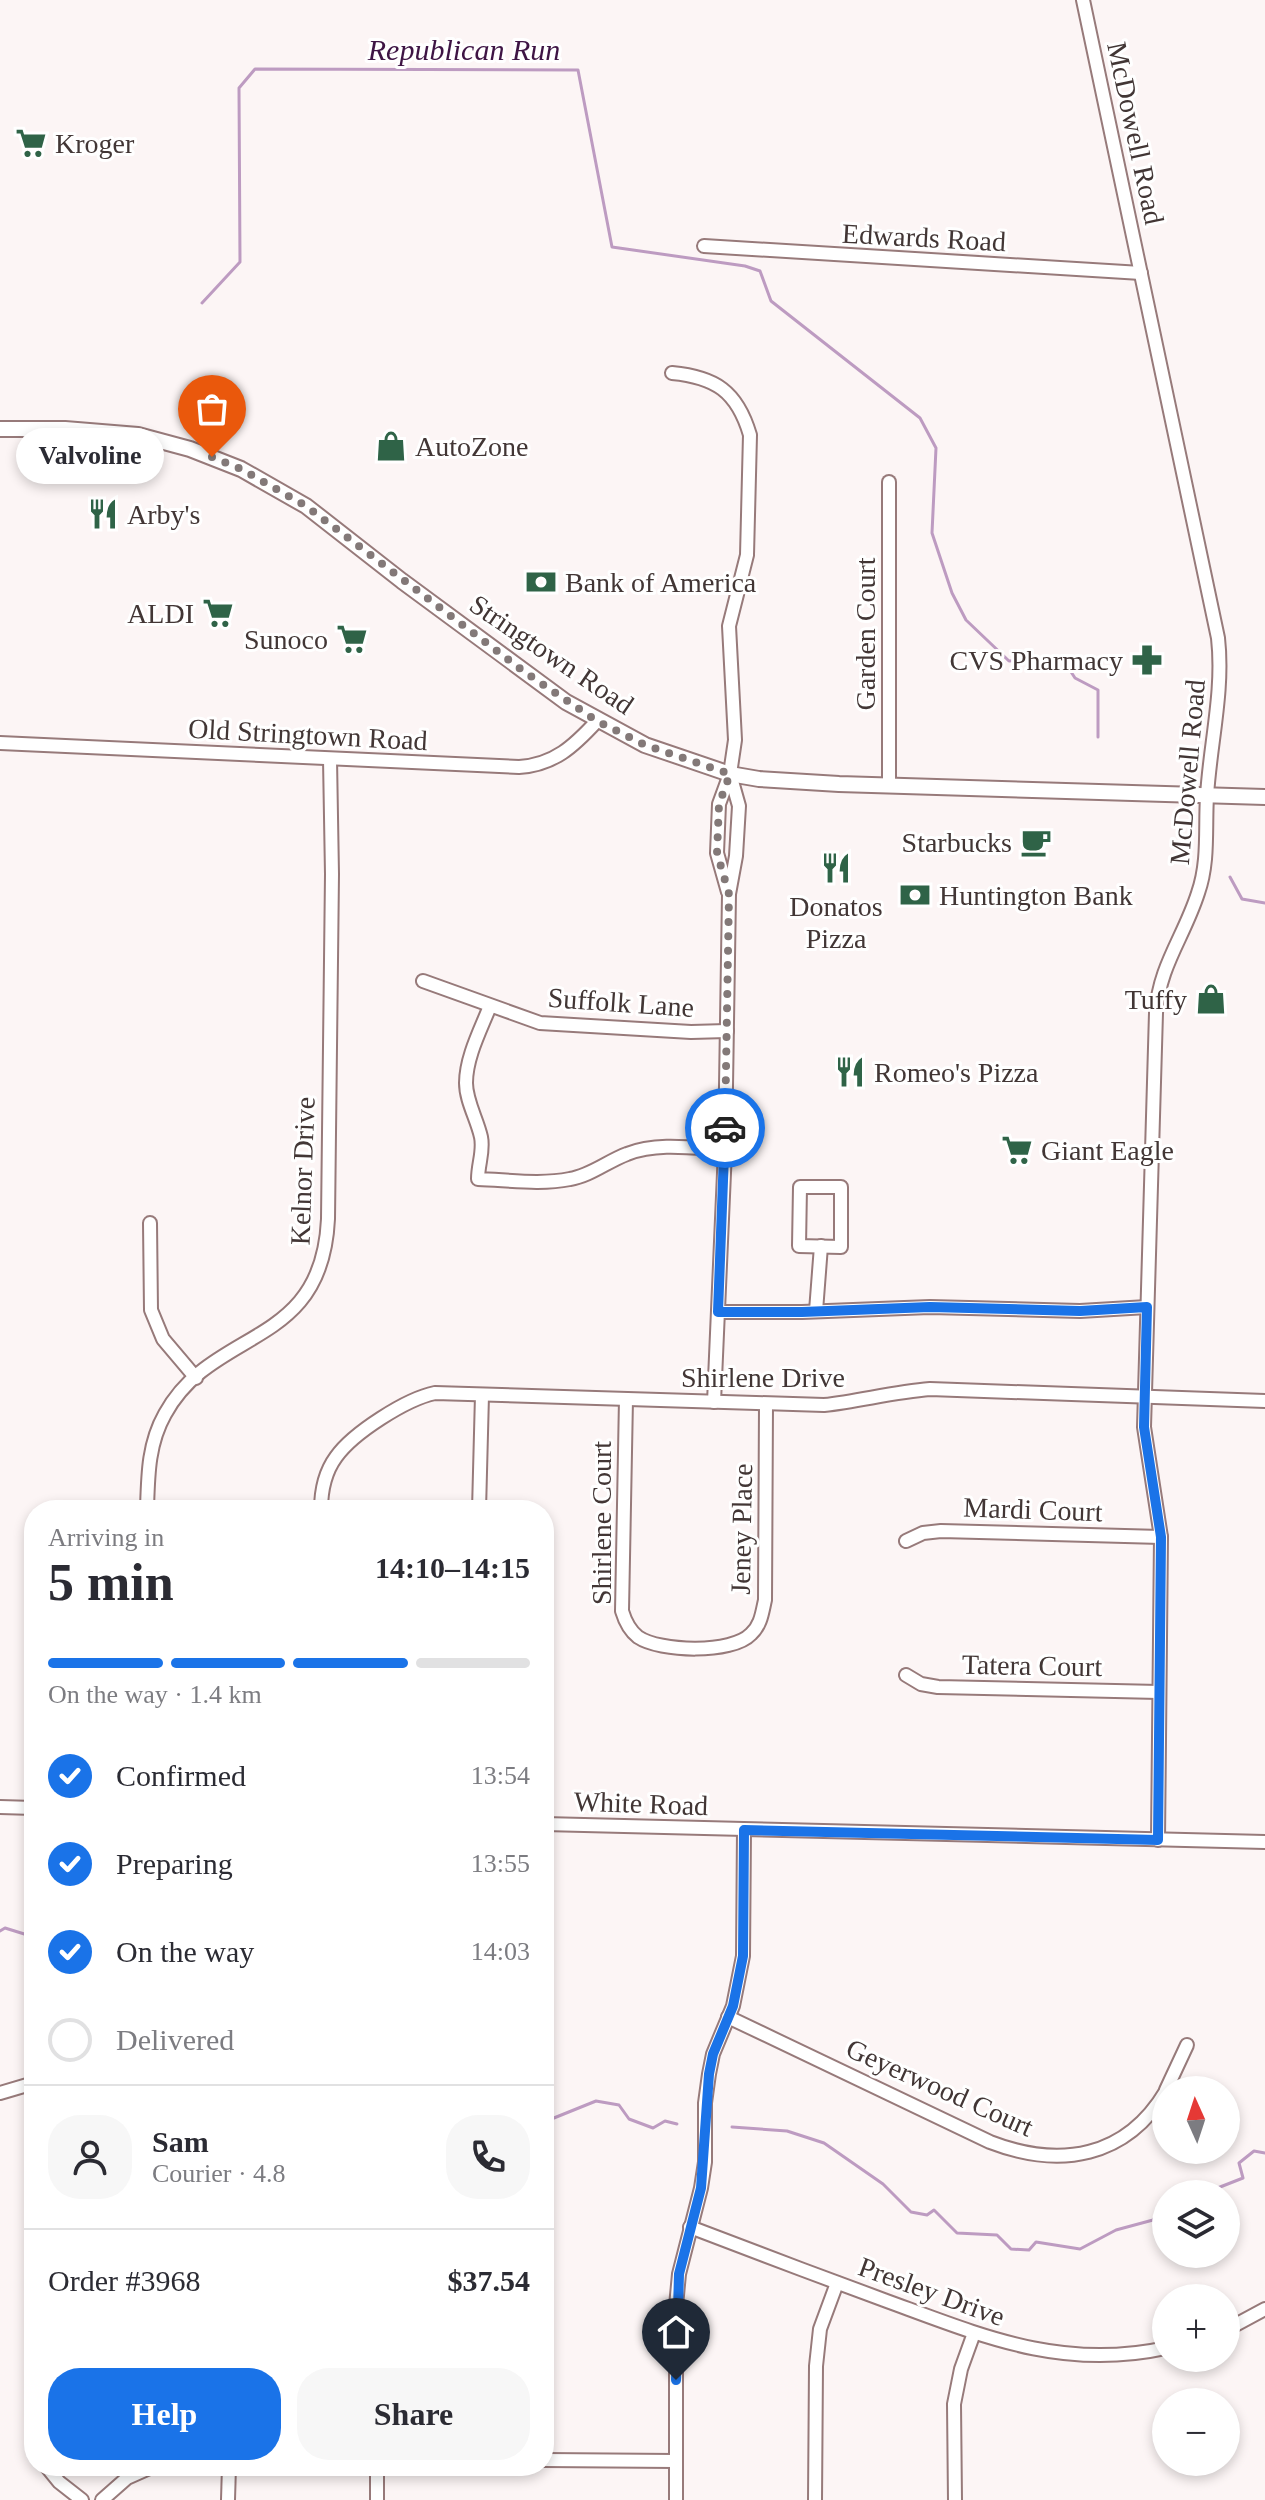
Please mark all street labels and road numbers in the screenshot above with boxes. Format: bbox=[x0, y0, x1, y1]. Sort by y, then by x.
street label: McDowell Road bbox=[1101, 39, 1170, 227]
street label: Edwards Road bbox=[841, 218, 1007, 257]
street label: Garden Court bbox=[850, 557, 881, 711]
street label: Stringtown Road bbox=[464, 588, 639, 721]
street label: McDowell Road bbox=[1164, 678, 1211, 866]
street label: Old Stringtown Road bbox=[188, 713, 428, 756]
street label: Suffolk Lane bbox=[547, 982, 695, 1023]
street label: Kelnor Drive bbox=[284, 1096, 321, 1246]
street label: Shirlene Drive bbox=[681, 1362, 845, 1393]
street label: Shirlene Court bbox=[586, 1441, 617, 1605]
street label: Jeney Place bbox=[725, 1463, 758, 1595]
street label: Mardi Court bbox=[963, 1492, 1103, 1527]
street label: Tatera Court bbox=[962, 1649, 1103, 1682]
street label: White Road bbox=[573, 1786, 709, 1821]
street label: Geyerwood Court bbox=[841, 2032, 1038, 2143]
street label: Presley Drive bbox=[855, 2251, 1009, 2332]

